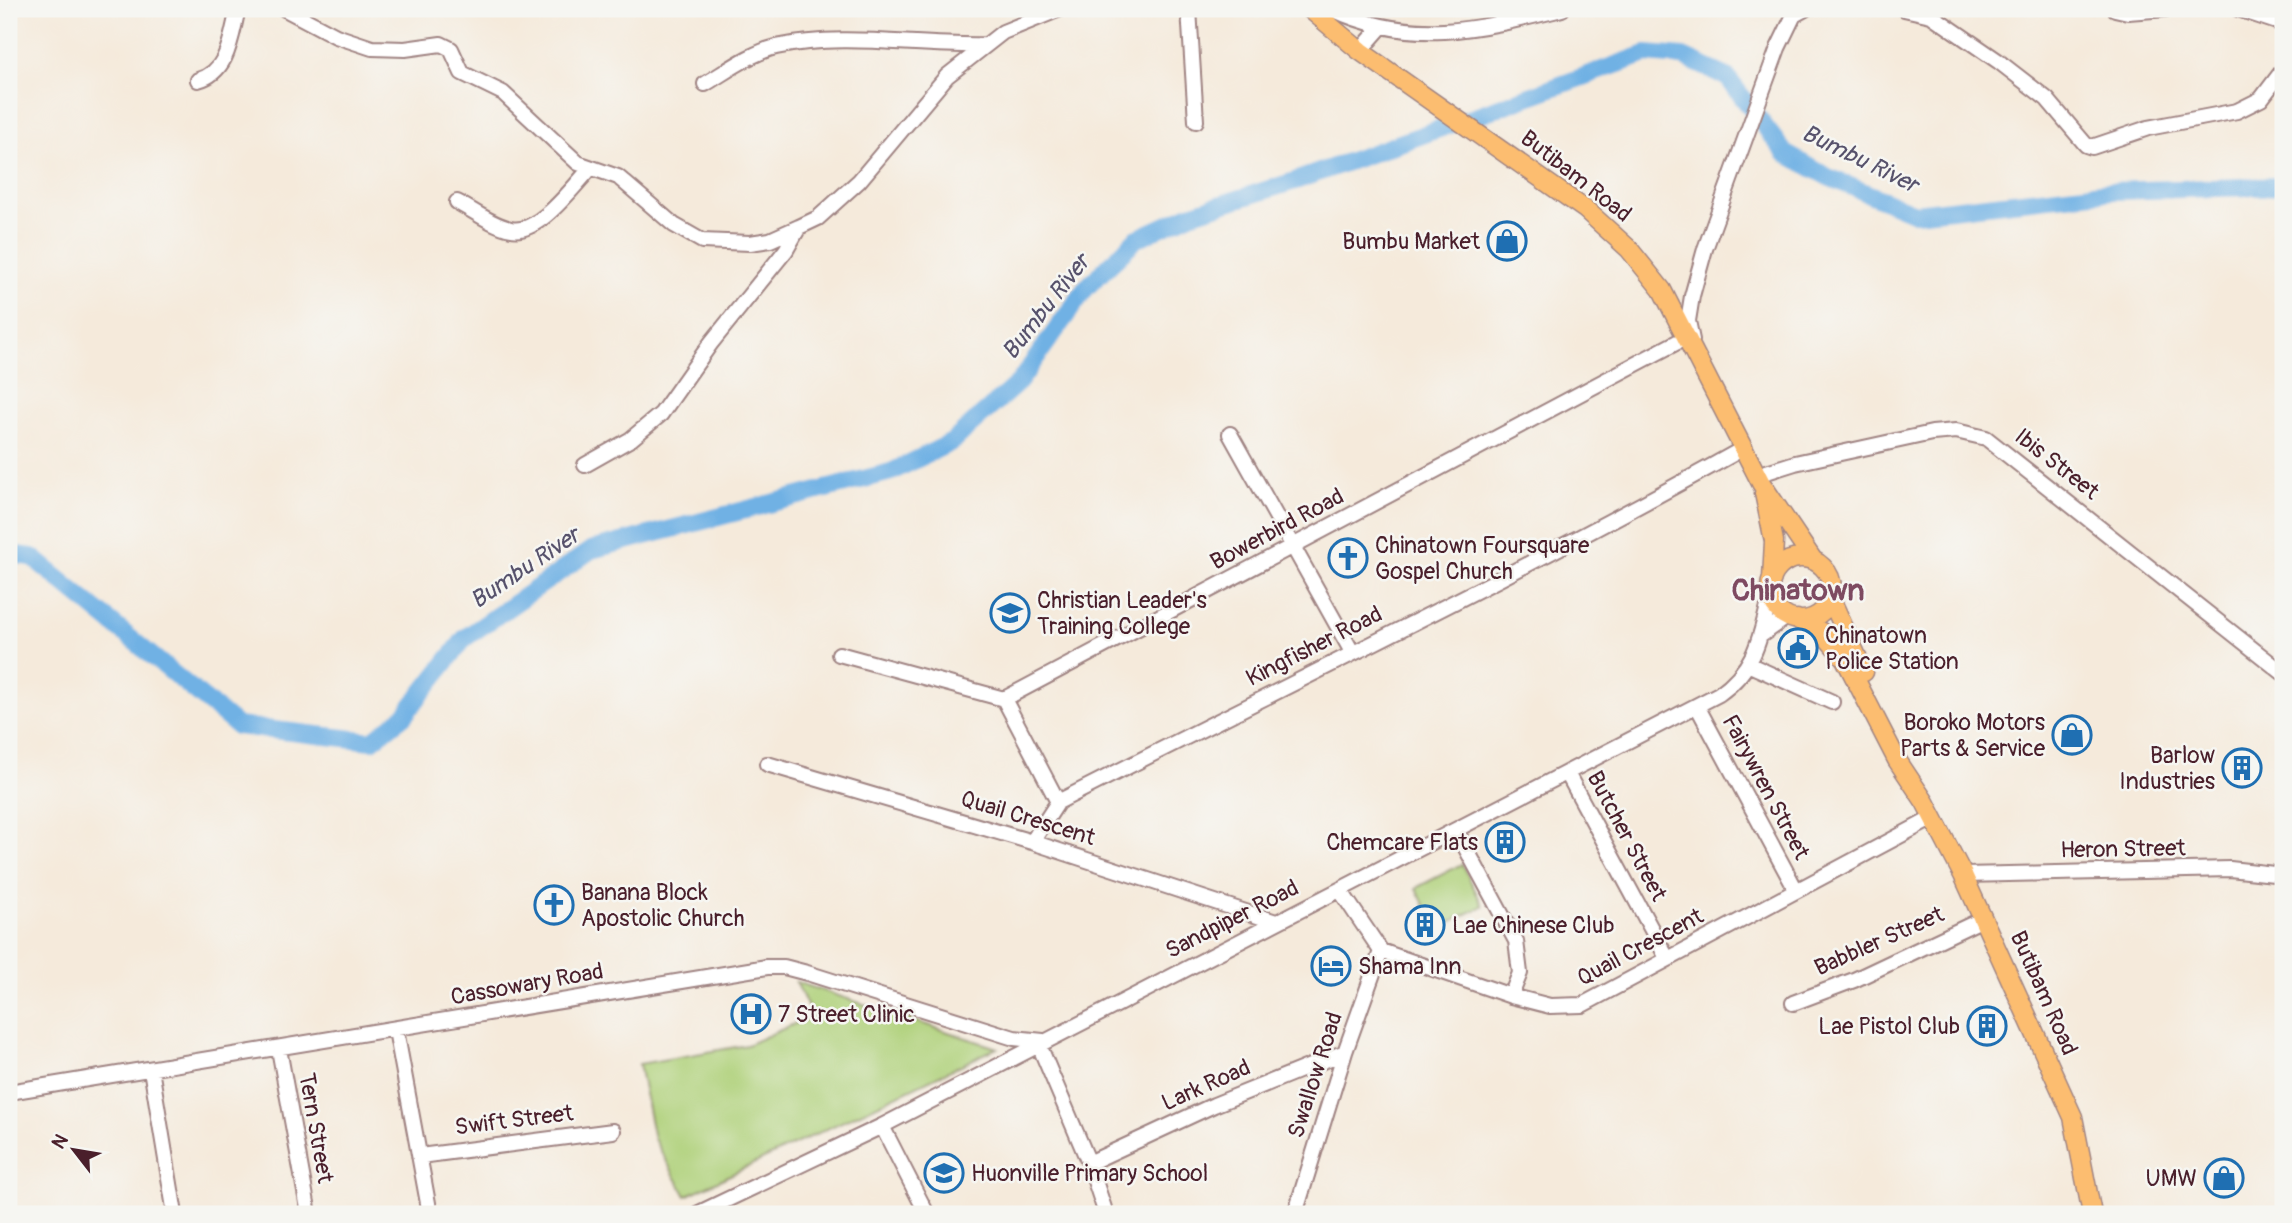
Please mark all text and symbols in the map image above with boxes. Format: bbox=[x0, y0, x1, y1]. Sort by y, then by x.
water label: Bumbu River bbox=[1797, 118, 1926, 201]
street label: Butibam Road bbox=[1515, 124, 1637, 228]
shop icon: Bumbu Market bbox=[1486, 220, 1528, 262]
place label: Bumbu Market bbox=[1342, 227, 1481, 256]
water label: Bumbu River bbox=[996, 246, 1098, 365]
street label: Ibis Street bbox=[2009, 422, 2106, 507]
street label: Bowerbird Road bbox=[1205, 482, 1349, 576]
water label: Bumbu River bbox=[465, 519, 588, 615]
place label: Chinatown Foursquare Gospel Church bbox=[1375, 531, 1590, 586]
church icon: Chinatown Foursquare Gospel Church bbox=[1327, 537, 1369, 579]
district label: Chinatown bbox=[1731, 572, 1865, 609]
place label: Christian Leader's Training College bbox=[1037, 586, 1207, 641]
school or university icon: Christian Leader's Training College bbox=[989, 592, 1031, 634]
street label: Kingfisher Road bbox=[1241, 599, 1387, 693]
place label: Chinatown Police Station bbox=[1825, 621, 1959, 676]
public building icon: Chinatown Police Station bbox=[1777, 627, 1819, 669]
place label: Boroko Motors Parts & Service bbox=[1900, 708, 2046, 763]
street label: Fairywren Street bbox=[1716, 710, 1817, 865]
shop icon: Boroko Motors Parts & Service bbox=[2051, 714, 2093, 756]
place label: Barlow Industries bbox=[2119, 741, 2215, 796]
building icon: Barlow Industries bbox=[2221, 747, 2263, 789]
street label: Butcher Street bbox=[1581, 766, 1674, 907]
street label: Quail Crescent bbox=[957, 784, 1099, 852]
building icon: Chemcare Flats bbox=[1484, 821, 1526, 863]
place label: Chemcare Flats bbox=[1326, 828, 1478, 857]
street label: Heron Street bbox=[2060, 833, 2187, 865]
street label: Sandpiper Road bbox=[1161, 873, 1303, 965]
place label: Banana Block Apostolic Church bbox=[581, 878, 745, 933]
church icon: Banana Block Apostolic Church bbox=[533, 884, 575, 926]
street label: Babbler Street bbox=[1810, 899, 1949, 982]
street label: Quail Crescent bbox=[1572, 901, 1709, 992]
building icon: Lae Chinese Club bbox=[1404, 904, 1446, 946]
place label: Lae Chinese Club bbox=[1452, 911, 1615, 940]
street label: Butibam Road bbox=[2004, 926, 2084, 1060]
hotel icon: Shama Inn bbox=[1310, 945, 1352, 987]
place label: Shama Inn bbox=[1358, 952, 1462, 981]
street label: Cassowary Road bbox=[448, 956, 606, 1012]
hospital icon: 7 Street Clinic bbox=[730, 993, 772, 1035]
place label: 7 Street Clinic bbox=[778, 1000, 915, 1029]
building icon: Lae Pistol Club bbox=[1966, 1005, 2008, 1047]
street label: Swallow Road bbox=[1281, 1008, 1349, 1142]
place label: Lae Pistol Club bbox=[1818, 1012, 1960, 1041]
street label: Lark Road bbox=[1157, 1053, 1255, 1117]
street label: Tern Street bbox=[292, 1071, 340, 1186]
street label: Swift Street bbox=[453, 1098, 576, 1142]
north arrow bbox=[38, 1114, 108, 1184]
text: N bbox=[47, 1130, 74, 1153]
school or university icon: Huonville Primary School bbox=[923, 1152, 965, 1194]
shop icon: UMW bbox=[2203, 1157, 2245, 1199]
place label: Huonville Primary School bbox=[971, 1159, 1208, 1188]
place label: UMW bbox=[2146, 1164, 2197, 1193]

